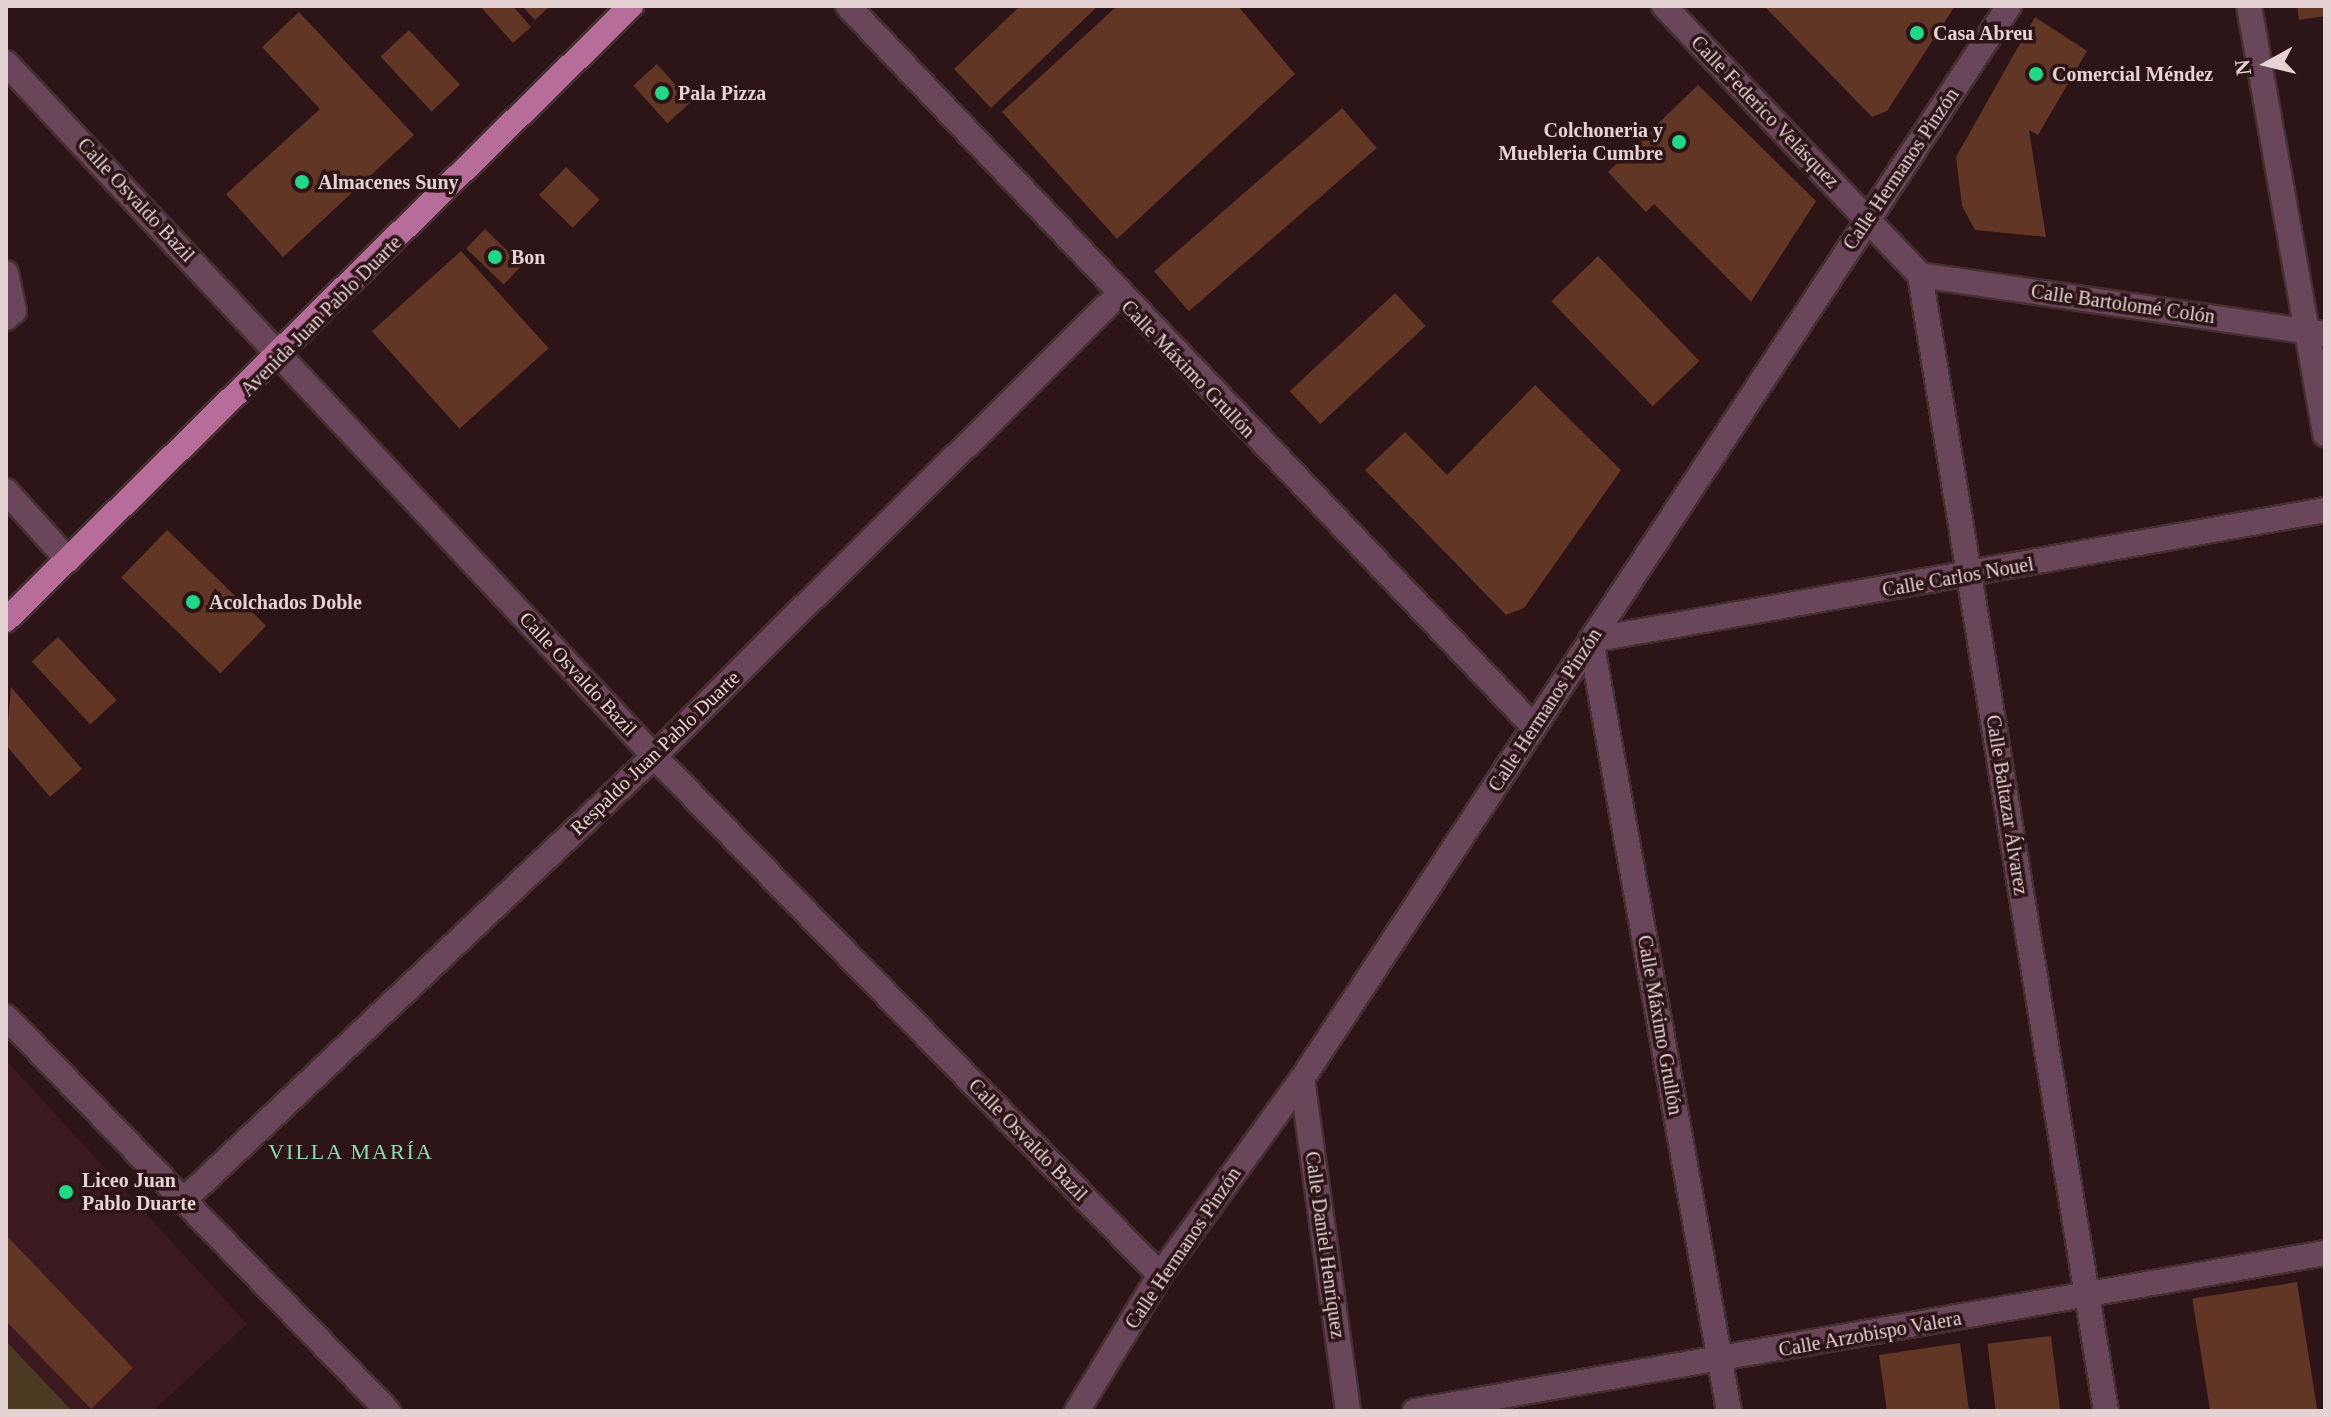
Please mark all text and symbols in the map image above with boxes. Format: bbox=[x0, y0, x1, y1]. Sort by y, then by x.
place label: Casa Abreu bbox=[1933, 21, 2034, 45]
marker: Casa Abreu bbox=[1908, 24, 1926, 42]
north arrow bbox=[2227, 24, 2307, 104]
street label: Calle Federico Velásquez bbox=[1686, 31, 1844, 193]
text: N bbox=[2229, 58, 2256, 77]
place label: Comercial Méndez bbox=[2052, 62, 2213, 86]
marker: Comercial Méndez bbox=[2027, 65, 2045, 83]
place label: Pala Pizza bbox=[678, 81, 766, 105]
marker: Pala Pizza bbox=[653, 84, 671, 102]
street label: Calle Hermanos Pinzón bbox=[1838, 84, 1964, 254]
place label: Colchoneria y Muebleria Cumbre bbox=[1498, 118, 1663, 165]
street label: Calle Osvaldo Bazil bbox=[72, 133, 200, 267]
marker: Colchoneria y Muebleria Cumbre bbox=[1670, 133, 1688, 151]
place label: Almacenes Suny bbox=[318, 170, 459, 194]
marker: Almacenes Suny bbox=[293, 173, 311, 191]
street label: Avenida Juan Pablo Duarte bbox=[235, 230, 407, 402]
place label: Bon bbox=[511, 245, 545, 269]
marker: Bon bbox=[486, 248, 504, 266]
street label: Calle Bartolomé Colón bbox=[2029, 279, 2217, 329]
street label: Calle Máximo Grullón bbox=[1116, 295, 1260, 443]
street label: Calle Carlos Nouel bbox=[1880, 552, 2036, 602]
place label: Acolchados Doble bbox=[209, 590, 362, 614]
marker: Acolchados Doble bbox=[184, 593, 202, 611]
street label: Calle Osvaldo Bazil bbox=[514, 607, 642, 741]
street label: Calle Hermanos Pinzón bbox=[1483, 624, 1607, 796]
street label: Respaldo Juan Pablo Duarte bbox=[565, 666, 745, 840]
street label: Calle Baltazar Álvarez bbox=[1981, 713, 2033, 897]
street label: Calle Máximo Grullón bbox=[1632, 933, 1688, 1117]
street label: Calle Osvaldo Bazil bbox=[963, 1074, 1093, 1206]
district label: VILLA MARÍA bbox=[268, 1139, 434, 1165]
street label: Calle Daniel Henríquez bbox=[1300, 1150, 1350, 1340]
street label: Calle Hermanos Pinzón bbox=[1120, 1163, 1246, 1333]
place label: Liceo Juan Pablo Duarte bbox=[82, 1168, 196, 1215]
marker: Liceo Juan Pablo Duarte bbox=[57, 1183, 75, 1201]
street label: Calle Arzobispo Valera bbox=[1776, 1306, 1964, 1362]

